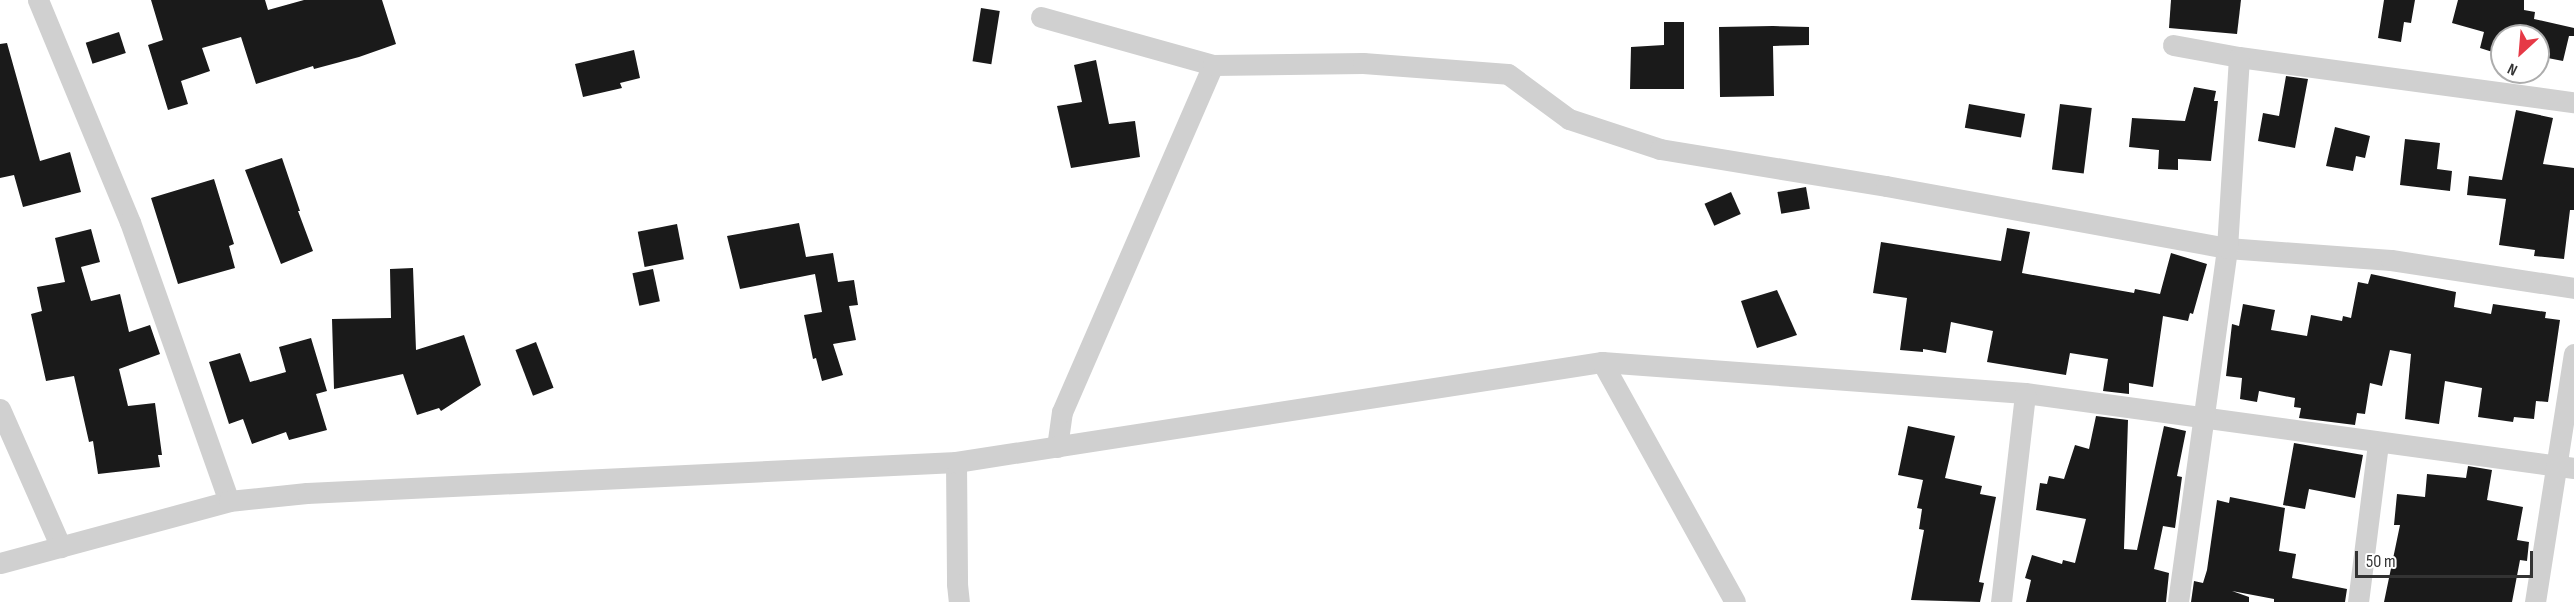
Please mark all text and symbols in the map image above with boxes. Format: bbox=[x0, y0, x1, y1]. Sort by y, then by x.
north arrow bbox=[2490, 24, 2550, 84]
text: N bbox=[2505, 58, 2521, 79]
scale bar bbox=[2358, 539, 2536, 577]
text: 50 m bbox=[2366, 551, 2396, 572]

